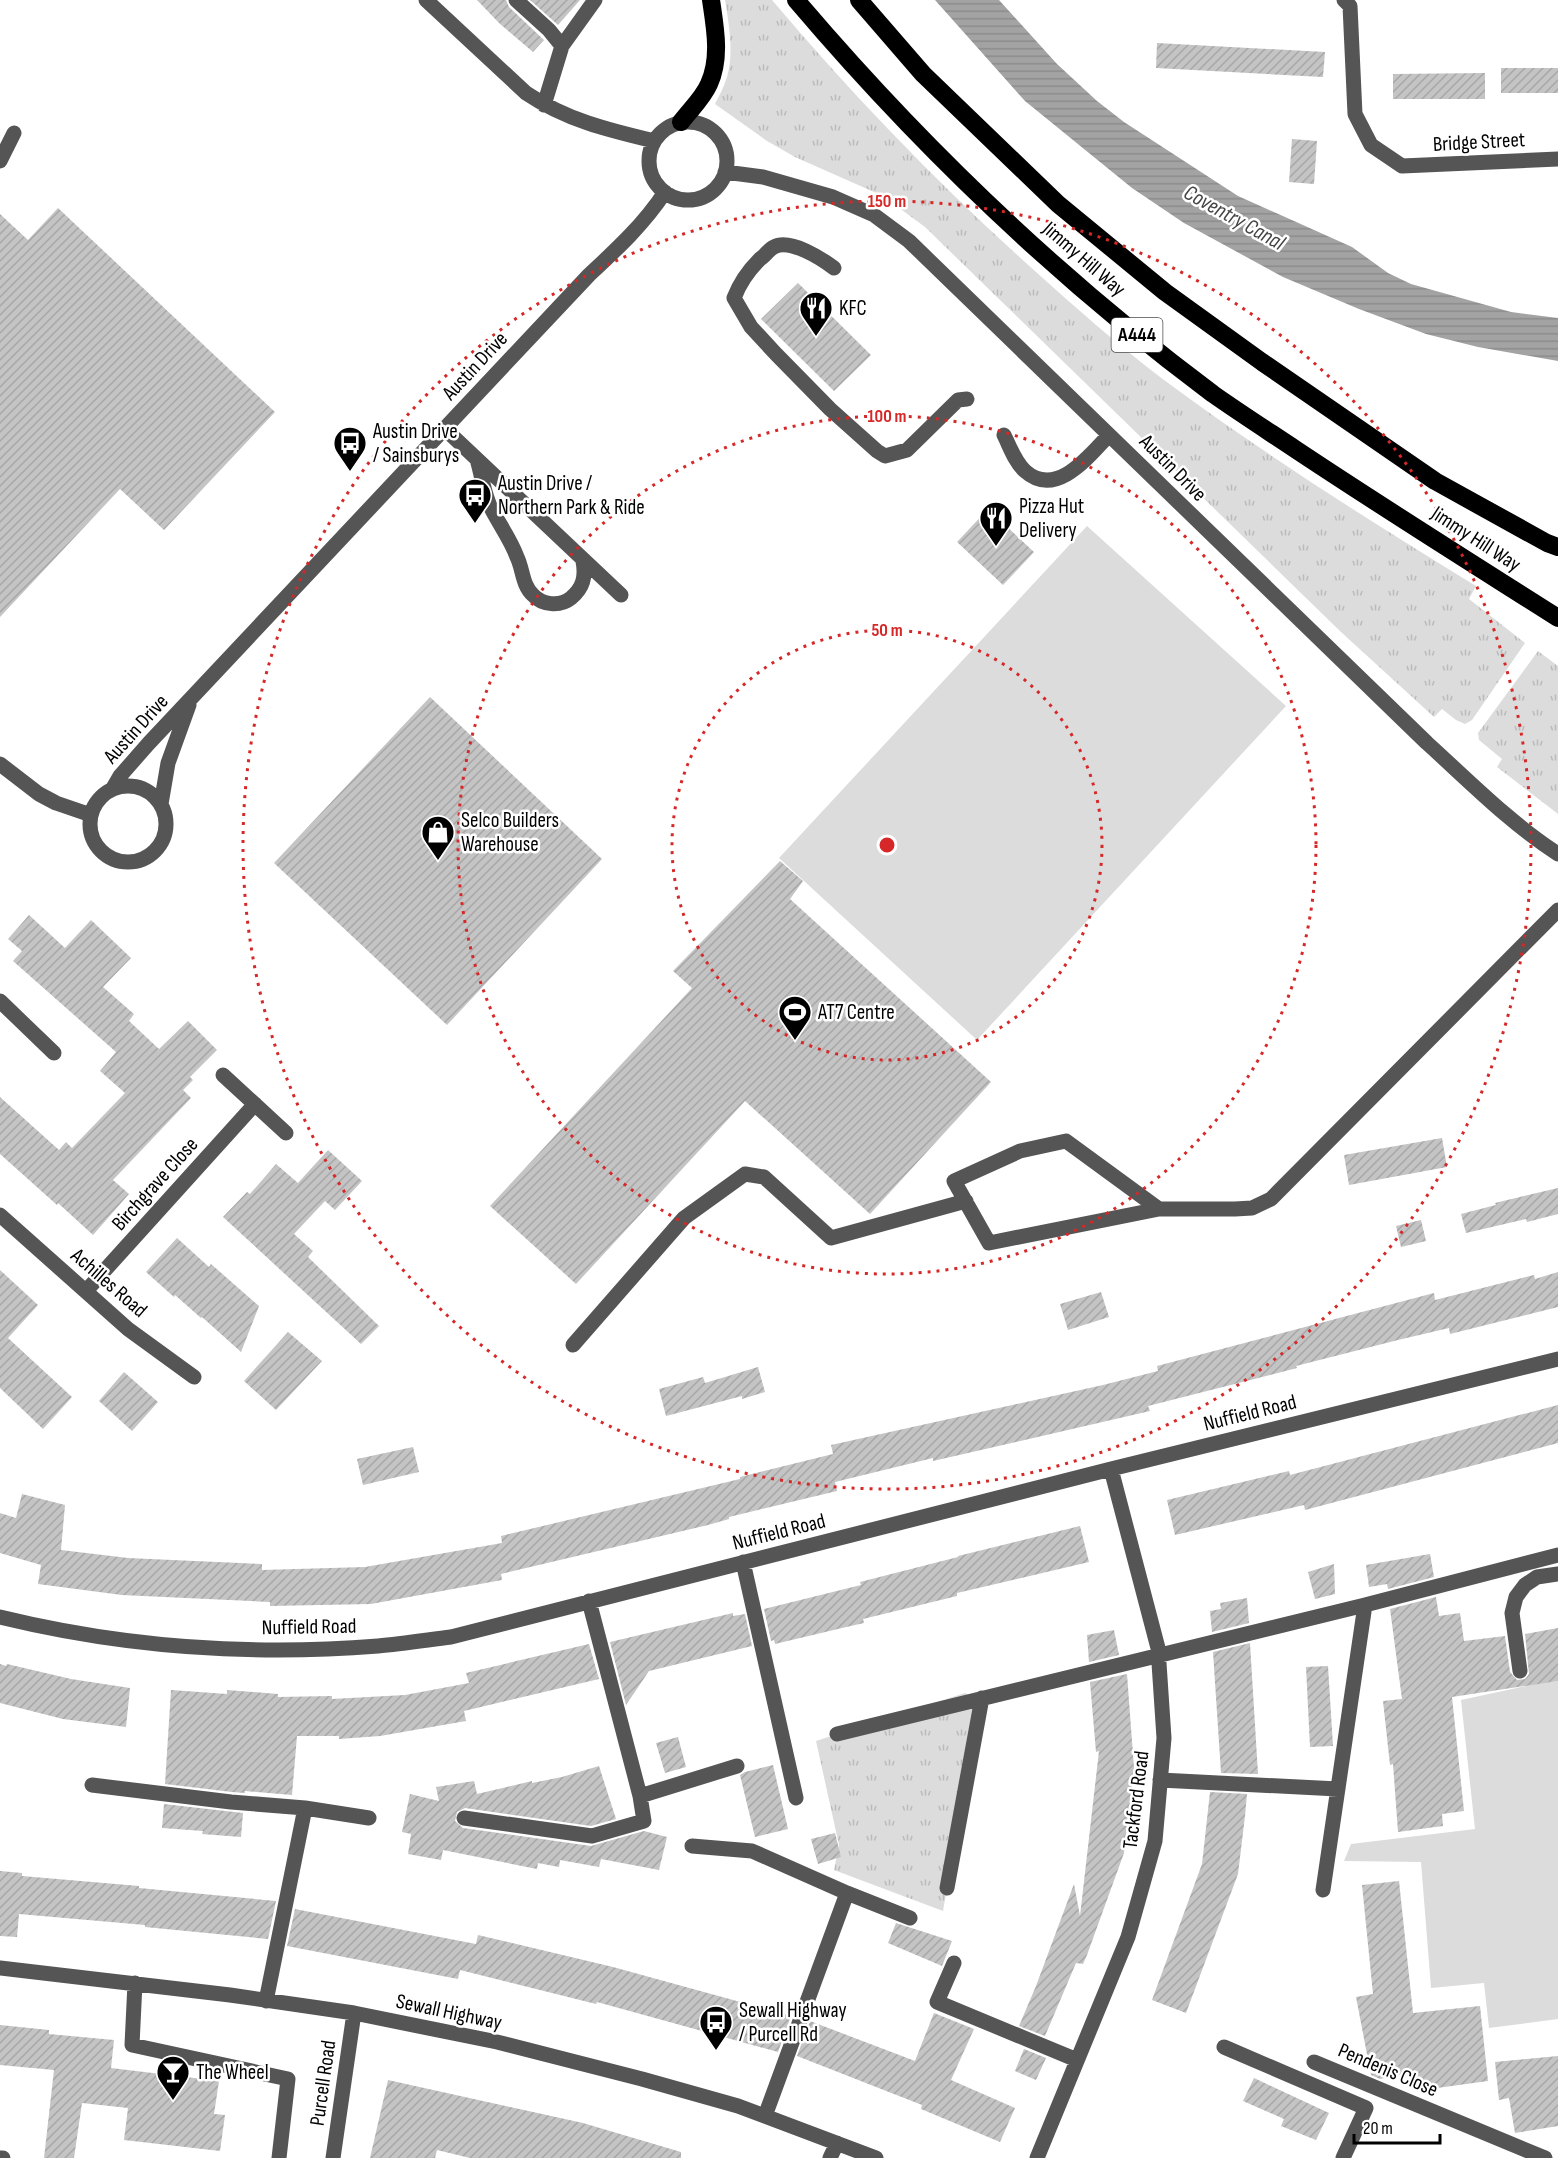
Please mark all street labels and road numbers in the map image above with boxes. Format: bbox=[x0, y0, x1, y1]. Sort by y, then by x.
street label: Bridge Street bbox=[1432, 127, 1526, 157]
street label: Jimmy Hill Way bbox=[1037, 216, 1130, 302]
road number: A444 bbox=[1112, 318, 1162, 352]
street label: Austin Drive bbox=[436, 327, 513, 406]
street label: Austin Drive bbox=[1134, 429, 1212, 507]
street label: Jimmy Hill Way bbox=[1426, 500, 1525, 577]
street label: Austin Drive bbox=[98, 689, 174, 770]
street label: Birchgrave Close bbox=[107, 1132, 203, 1236]
street label: Achilles Road bbox=[65, 1243, 152, 1323]
street label: Nuffield Road bbox=[1201, 1389, 1299, 1437]
street label: Nuffield Road bbox=[730, 1508, 828, 1556]
street label: Nuffield Road bbox=[261, 1614, 357, 1640]
street label: Tackford Road bbox=[1118, 1749, 1154, 1851]
street label: Sewall Highway bbox=[394, 1989, 504, 2035]
street label: Pendenis Close bbox=[1334, 2038, 1442, 2102]
street label: Purcell Road bbox=[305, 2039, 341, 2127]

